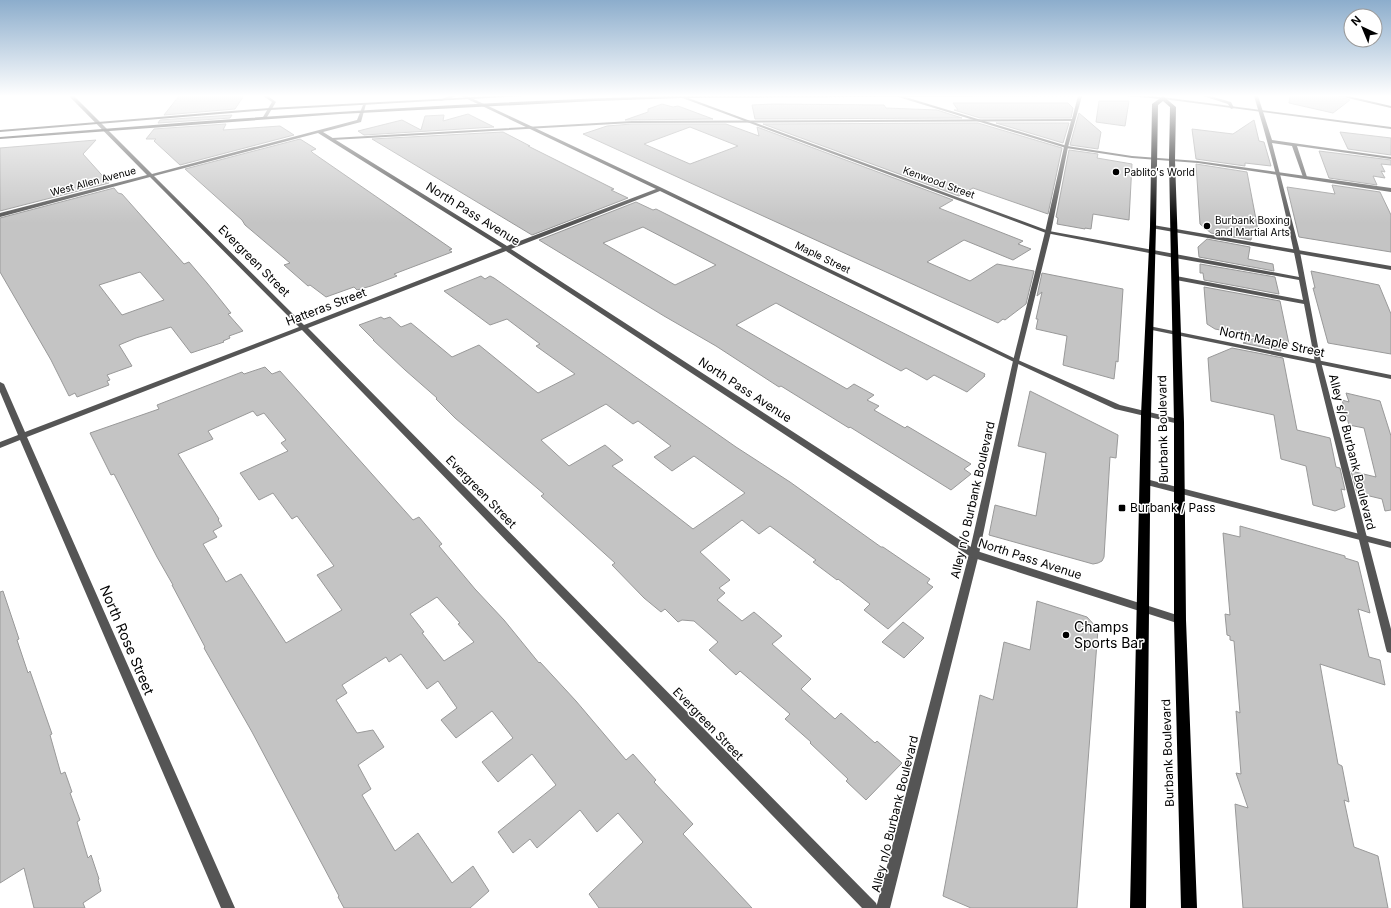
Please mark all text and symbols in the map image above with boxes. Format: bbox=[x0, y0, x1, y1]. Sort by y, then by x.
north arrow bbox=[1343, 8, 1383, 48]
text: N bbox=[1348, 13, 1364, 29]
street label: Kenwood Street bbox=[902, 163, 977, 201]
street label: West Allen Avenue bbox=[49, 164, 137, 198]
place label: Pablito's World bbox=[1124, 166, 1195, 178]
marker: Pablito's World bbox=[1111, 167, 1121, 177]
street label: North Pass Avenue bbox=[424, 179, 523, 249]
place label: Burbank Boxing and Martial Arts bbox=[1215, 214, 1290, 238]
marker: Burbank Boxing and Martial Arts bbox=[1202, 221, 1212, 231]
street label: Evergreen Street bbox=[215, 222, 293, 300]
street label: Maple Street bbox=[793, 238, 853, 276]
street label: Hatteras Street bbox=[283, 284, 368, 329]
street label: North Maple Street bbox=[1218, 323, 1326, 360]
street label: North Pass Avenue bbox=[696, 354, 795, 425]
street label: Alley s/o Burbank Boulevard bbox=[1326, 372, 1379, 531]
street label: Burbank Boulevard bbox=[1154, 375, 1171, 483]
street label: Alley n/o Burbank Boulevard bbox=[947, 420, 998, 580]
street label: Evergreen Street bbox=[443, 452, 520, 531]
place label: Burbank / Pass bbox=[1130, 500, 1216, 515]
marker: Burbank / Pass bbox=[1117, 503, 1127, 513]
street label: North Pass Avenue bbox=[977, 535, 1084, 582]
street label: North Rose Street bbox=[97, 582, 158, 698]
place label: Champs Sports Bar bbox=[1074, 618, 1144, 651]
marker: Champs Sports Bar bbox=[1061, 630, 1071, 640]
street label: Evergreen Street bbox=[670, 684, 747, 763]
street label: Burbank Boulevard bbox=[1158, 699, 1177, 807]
street label: Alley n/o Burbank Boulevard bbox=[868, 734, 921, 894]

